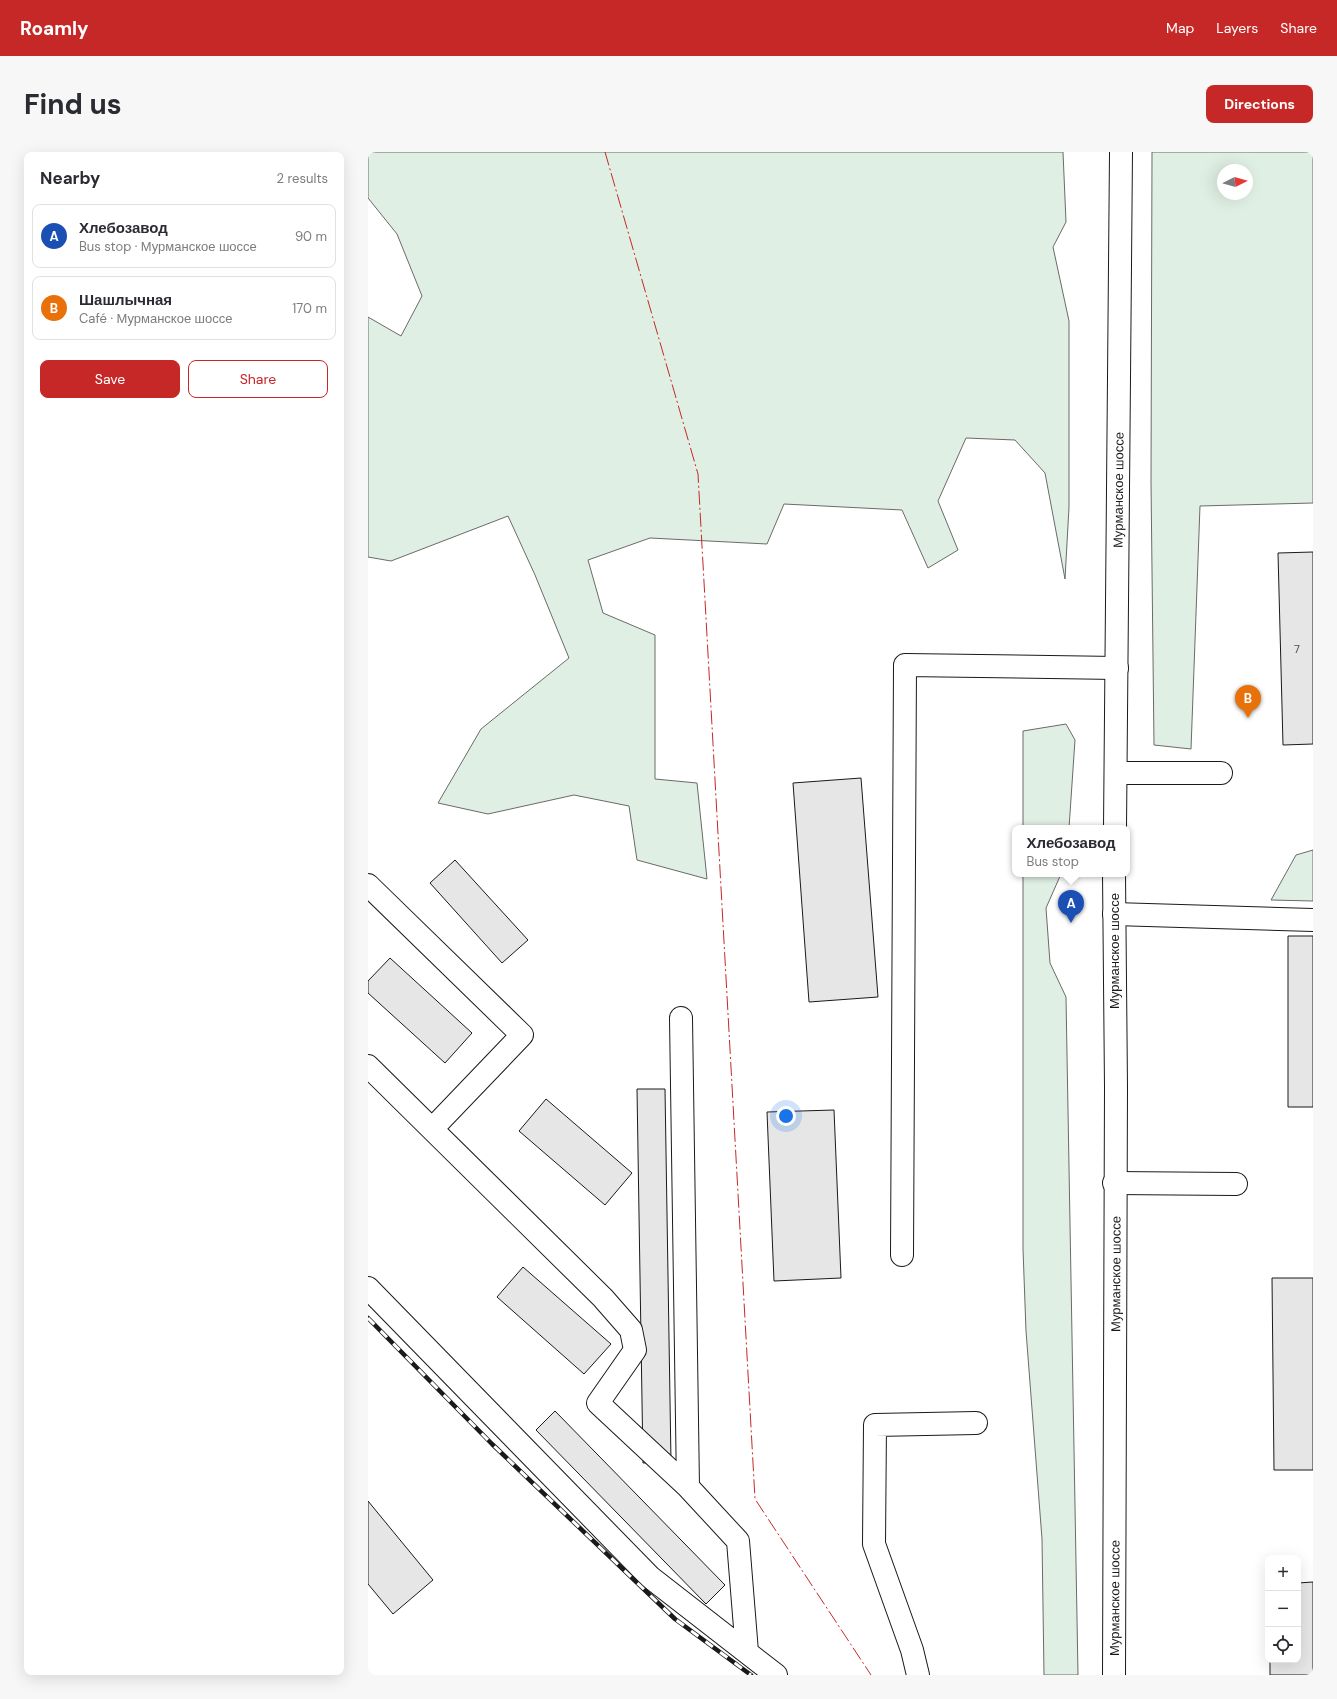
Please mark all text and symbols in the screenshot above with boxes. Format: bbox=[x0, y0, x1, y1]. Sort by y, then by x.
text: Roamly bbox=[20, 16, 89, 41]
text: Map bbox=[1166, 19, 1194, 37]
text: Layers bbox=[1216, 19, 1258, 37]
text: Share bbox=[1280, 19, 1317, 37]
button: Directions bbox=[1206, 85, 1313, 123]
text: Find us bbox=[24, 86, 122, 123]
north arrow bbox=[1217, 164, 1253, 200]
text: Nearby bbox=[40, 167, 100, 189]
text: 2 results bbox=[277, 170, 328, 187]
text: Хлебозавод bbox=[79, 218, 168, 238]
text: A bbox=[49, 228, 59, 245]
text: 90 m bbox=[295, 228, 327, 245]
text: Bus stop · Мурманское шоссе bbox=[79, 238, 257, 255]
text: Шашлычная bbox=[79, 290, 172, 310]
text: B bbox=[50, 300, 58, 317]
text: 170 m bbox=[292, 300, 327, 317]
text: Café · Мурманское шоссе bbox=[79, 310, 232, 327]
button: Save bbox=[40, 360, 180, 398]
button: Share bbox=[188, 360, 328, 398]
street label: Мурманское шоссе bbox=[1109, 432, 1128, 548]
house number: 7 bbox=[1294, 642, 1300, 656]
pin: B bbox=[1235, 685, 1261, 718]
popup bbox=[1012, 825, 1130, 877]
text: Хлебозавод bbox=[1027, 833, 1115, 853]
text: Bus stop bbox=[1027, 853, 1079, 870]
pin: A bbox=[1058, 890, 1084, 923]
street label: Мурманское шоссе bbox=[1106, 893, 1123, 1009]
your location bbox=[776, 1106, 796, 1126]
street label: Мурманское шоссе bbox=[1107, 1216, 1125, 1332]
street label: Мурманское шоссе bbox=[1106, 1540, 1123, 1656]
map controls bbox=[1265, 1555, 1301, 1663]
button: + bbox=[1265, 1555, 1301, 1591]
button: − bbox=[1265, 1591, 1301, 1627]
button: locate bbox=[1265, 1627, 1301, 1663]

